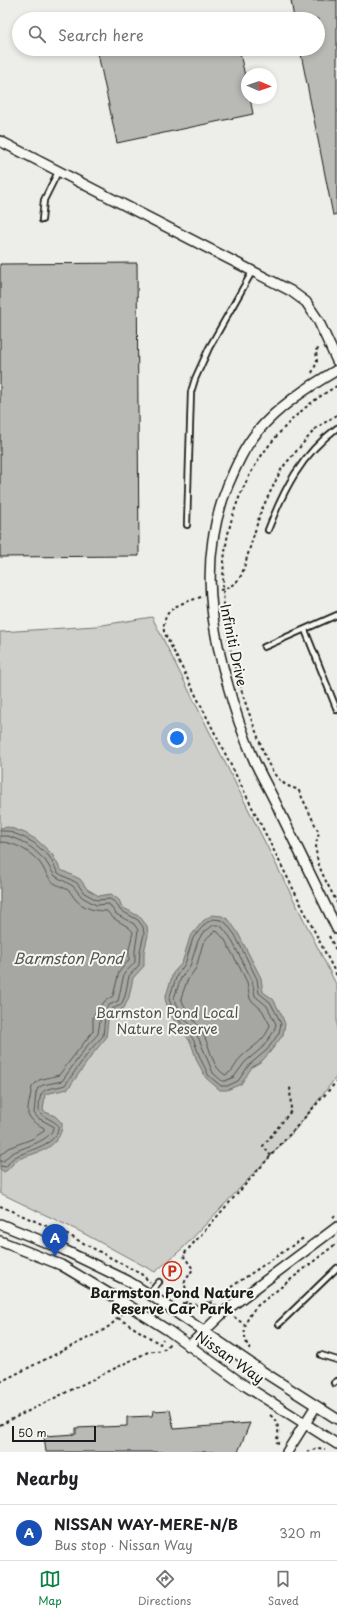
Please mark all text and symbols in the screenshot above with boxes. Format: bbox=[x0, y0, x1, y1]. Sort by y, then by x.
search box bbox=[12, 12, 325, 56]
icon: search bbox=[26, 23, 48, 45]
text: Search here bbox=[58, 23, 144, 46]
north arrow bbox=[241, 68, 277, 104]
street label: Infiniti Drive bbox=[215, 602, 253, 688]
your location bbox=[167, 728, 187, 748]
water label: Barmston Pond bbox=[13, 946, 125, 969]
park label: Barmston Pond Local Nature Reserve bbox=[96, 1002, 238, 1039]
pin: A bbox=[42, 1224, 68, 1257]
parking icon: Barmston Pond Nature Reserve Car Park bbox=[161, 1260, 183, 1282]
place label: Barmston Pond Nature Reserve Car Park bbox=[90, 1282, 254, 1319]
street label: Nissan Way bbox=[191, 1326, 269, 1388]
scale bar bbox=[12, 1424, 96, 1443]
text: 50 m bbox=[18, 1424, 47, 1441]
text: Nearby bbox=[16, 1465, 78, 1491]
text: NISSAN WAY-MERE-N/B bbox=[54, 1512, 238, 1535]
text: A bbox=[24, 1523, 34, 1542]
text: 320 m bbox=[279, 1523, 321, 1542]
text: Bus stop · Nissan Way bbox=[54, 1535, 193, 1554]
tab: Map bbox=[38, 1568, 62, 1609]
tab: Directions bbox=[138, 1568, 191, 1609]
tab: Saved bbox=[268, 1568, 299, 1609]

